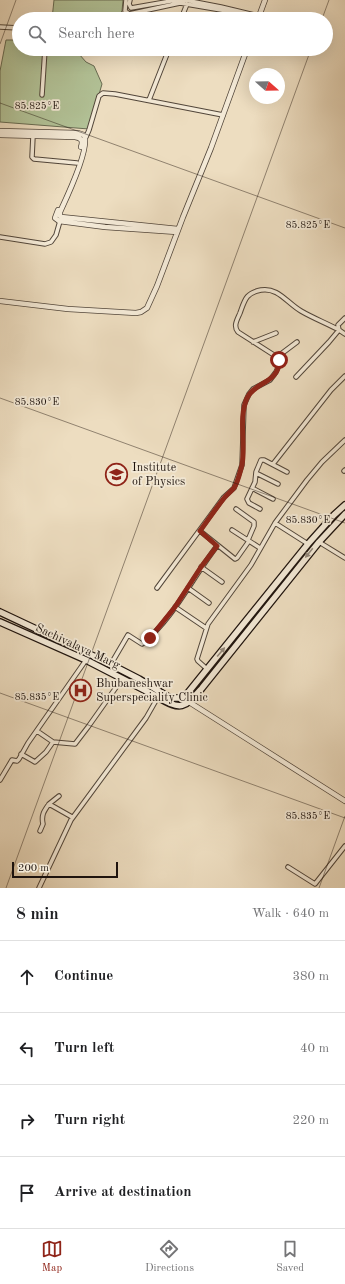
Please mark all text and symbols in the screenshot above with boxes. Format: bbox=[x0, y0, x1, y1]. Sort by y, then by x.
search box bbox=[12, 12, 333, 56]
icon: search bbox=[26, 23, 48, 45]
text: Search here bbox=[58, 27, 135, 42]
north arrow bbox=[249, 68, 285, 104]
text: 85.825°E bbox=[15, 101, 59, 111]
text: 85.825°E bbox=[286, 220, 330, 230]
route start bbox=[270, 351, 288, 369]
text: 85.830°E bbox=[15, 397, 59, 407]
school or university icon: Institute of Physics bbox=[104, 461, 130, 487]
place label: Institute of Physics bbox=[132, 462, 185, 488]
text: 85.830°E bbox=[286, 515, 330, 525]
one-way arrow bbox=[305, 548, 314, 559]
street label: Sachivalaya Marg bbox=[33, 622, 122, 672]
route end bbox=[141, 629, 159, 647]
one-way arrow bbox=[216, 647, 225, 657]
hospital icon: Bhubaneshwar Superspeciality Clinic bbox=[68, 677, 94, 703]
place label: Bhubaneshwar Superspeciality Clinic bbox=[96, 678, 208, 704]
text: 85.835°E bbox=[15, 692, 59, 702]
text: 85.835°E bbox=[286, 811, 330, 821]
scale bar bbox=[12, 860, 118, 879]
text: 200 m bbox=[18, 863, 49, 874]
text: 8 min bbox=[16, 906, 59, 923]
text: Walk · 640 m bbox=[252, 907, 329, 920]
icon: ahead bbox=[16, 966, 38, 988]
text: Continue bbox=[54, 969, 113, 984]
text: 380 m bbox=[292, 970, 329, 983]
icon: left bbox=[16, 1038, 38, 1060]
text: Turn left bbox=[54, 1041, 114, 1056]
text: 40 m bbox=[300, 1042, 329, 1055]
icon: right bbox=[16, 1110, 38, 1132]
text: Turn right bbox=[54, 1113, 125, 1128]
text: 220 m bbox=[292, 1114, 329, 1127]
icon: arrive bbox=[16, 1182, 38, 1204]
text: Arrive at destination bbox=[54, 1185, 192, 1200]
tab: Map bbox=[41, 1238, 63, 1276]
tab: Directions bbox=[145, 1238, 194, 1276]
tab: Saved bbox=[276, 1238, 304, 1276]

